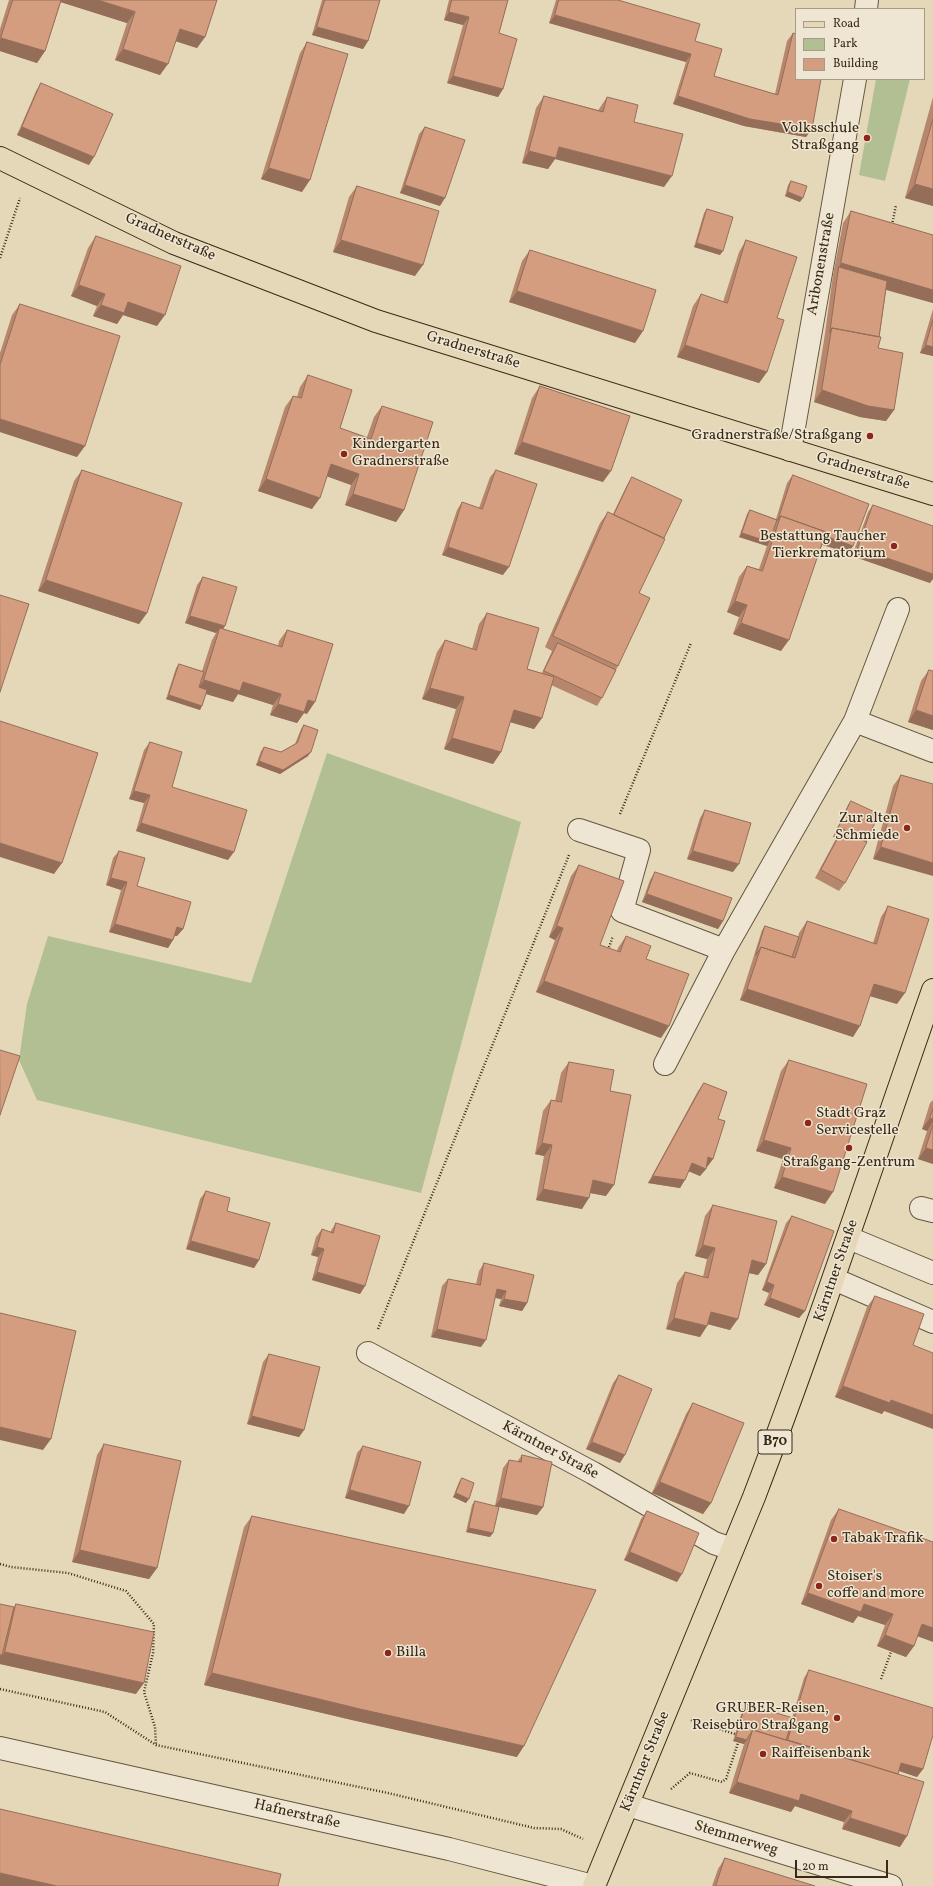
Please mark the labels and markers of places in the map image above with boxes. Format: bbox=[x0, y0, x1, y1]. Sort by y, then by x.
place label: Volksschule Straßgang bbox=[781, 120, 859, 155]
marker: Volksschule Straßgang bbox=[862, 133, 872, 143]
place label: Gradnerstraße/Straßgang bbox=[691, 427, 862, 445]
marker: Gradnerstraße/Straßgang bbox=[865, 431, 875, 441]
place label: Kindergarten Gradnerstraße bbox=[352, 436, 449, 471]
marker: Kindergarten Gradnerstraße bbox=[339, 449, 349, 459]
place label: Bestattung Taucher Tierkrematorium bbox=[760, 528, 886, 563]
marker: Bestattung Taucher Tierkrematorium bbox=[889, 541, 899, 551]
place label: Zur alten Schmiede bbox=[835, 810, 899, 845]
marker: Zur alten Schmiede bbox=[902, 823, 912, 833]
place label: Stadt Graz Servicestelle bbox=[816, 1105, 899, 1140]
marker: Stadt Graz Servicestelle bbox=[803, 1118, 813, 1128]
marker: Straßgang-Zentrum bbox=[844, 1143, 854, 1153]
place label: Straßgang-Zentrum bbox=[783, 1154, 915, 1172]
place label: Tabak Trafik bbox=[842, 1530, 924, 1548]
marker: Tabak Trafik bbox=[829, 1534, 839, 1544]
place label: Stoiser's coffe and more bbox=[827, 1568, 924, 1603]
marker: Stoiser's coffe and more bbox=[814, 1581, 824, 1591]
place label: Billa bbox=[396, 1644, 426, 1662]
marker: Billa bbox=[383, 1648, 393, 1658]
place label: GRUBER-Reisen, Reisebüro Straßgang bbox=[692, 1700, 829, 1735]
marker: GRUBER-Reisen, Reisebüro Straßgang bbox=[832, 1713, 842, 1723]
place label: Raiffeisenbank bbox=[771, 1745, 870, 1763]
marker: Raiffeisenbank bbox=[758, 1749, 768, 1759]

